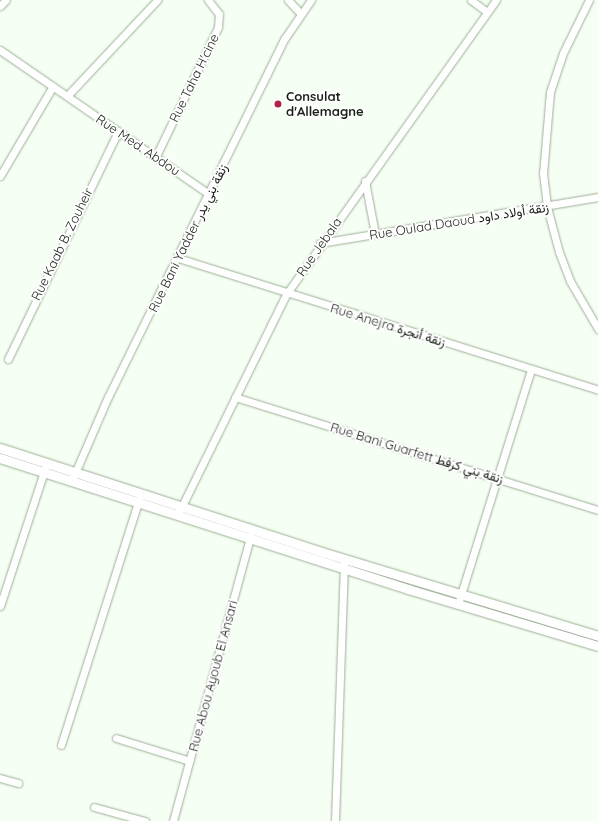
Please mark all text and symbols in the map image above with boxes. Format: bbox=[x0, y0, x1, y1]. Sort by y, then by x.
street label: Rue Taha H'cine bbox=[166, 31, 222, 125]
place label: Consulat d'Allemagne bbox=[286, 89, 364, 120]
marker: Consulat d'Allemagne bbox=[273, 99, 283, 109]
street label: Rue Med. Abdou bbox=[93, 111, 183, 179]
street label: Rue Bani Yadder زنقة بني يدر bbox=[145, 161, 231, 315]
street label: Rue Kaab B. Zouheir bbox=[28, 185, 96, 303]
street label: Rue Oulad Daoud زنقة أولاد داود bbox=[368, 199, 550, 243]
street label: Rue Jebala bbox=[293, 215, 345, 279]
street label: Rue Anejra زنقة أنجرة bbox=[329, 300, 447, 350]
street label: Rue Bani Guarfett زنقة بني كرفط bbox=[329, 419, 505, 487]
street label: Rue Abou Ayoub El Ansari bbox=[185, 599, 241, 753]

